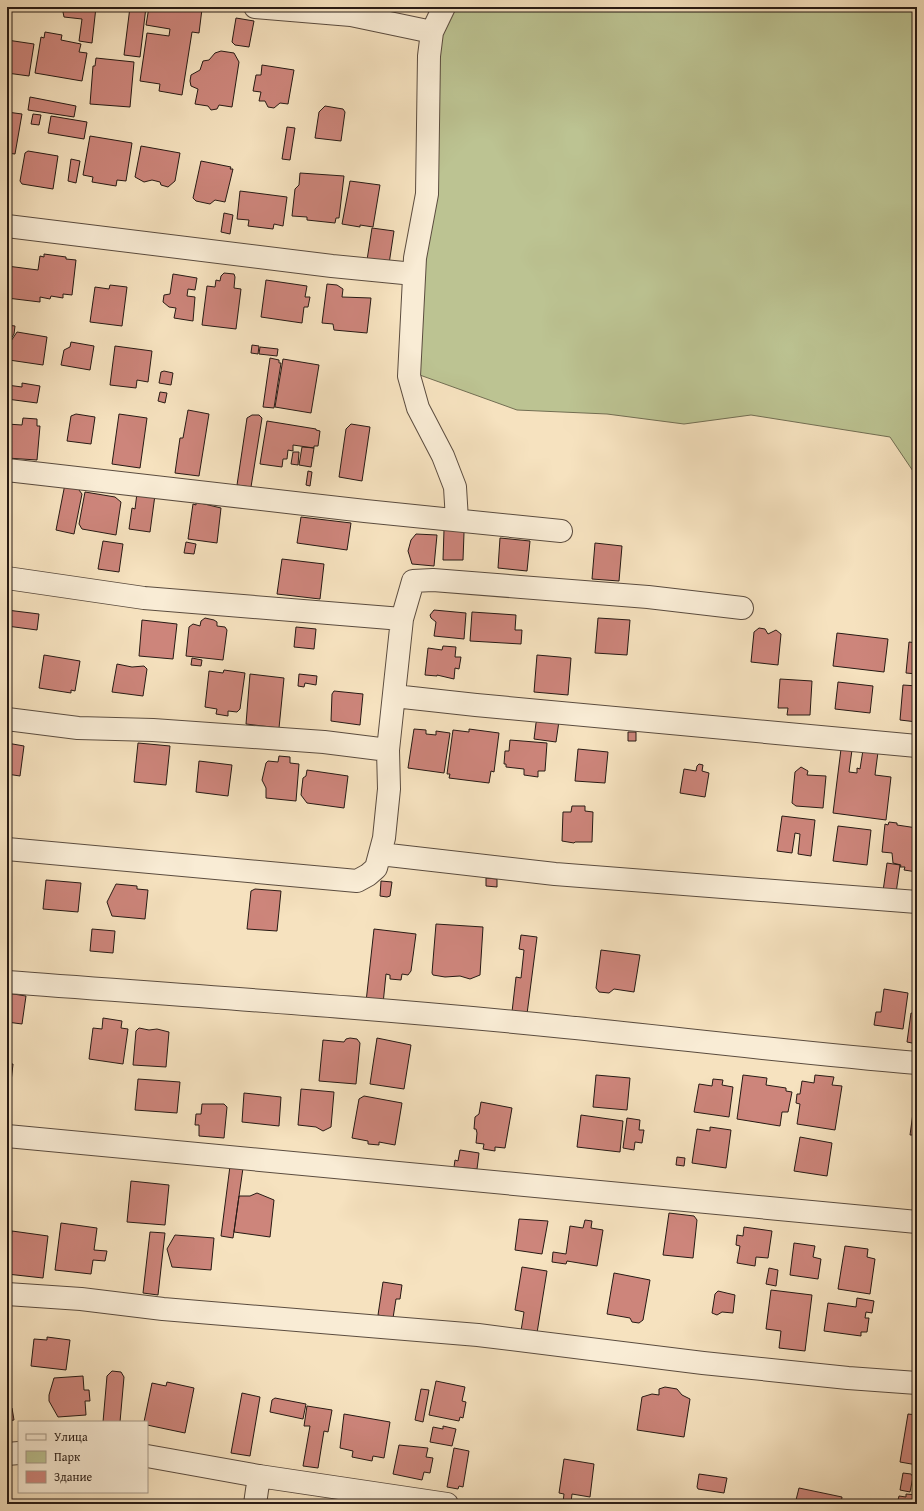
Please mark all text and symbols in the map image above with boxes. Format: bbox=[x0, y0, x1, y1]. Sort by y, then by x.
legend bbox=[18, 1421, 148, 1493]
text: Улица bbox=[54, 1428, 88, 1445]
text: Парк bbox=[54, 1448, 81, 1465]
text: Здание bbox=[54, 1468, 93, 1485]

